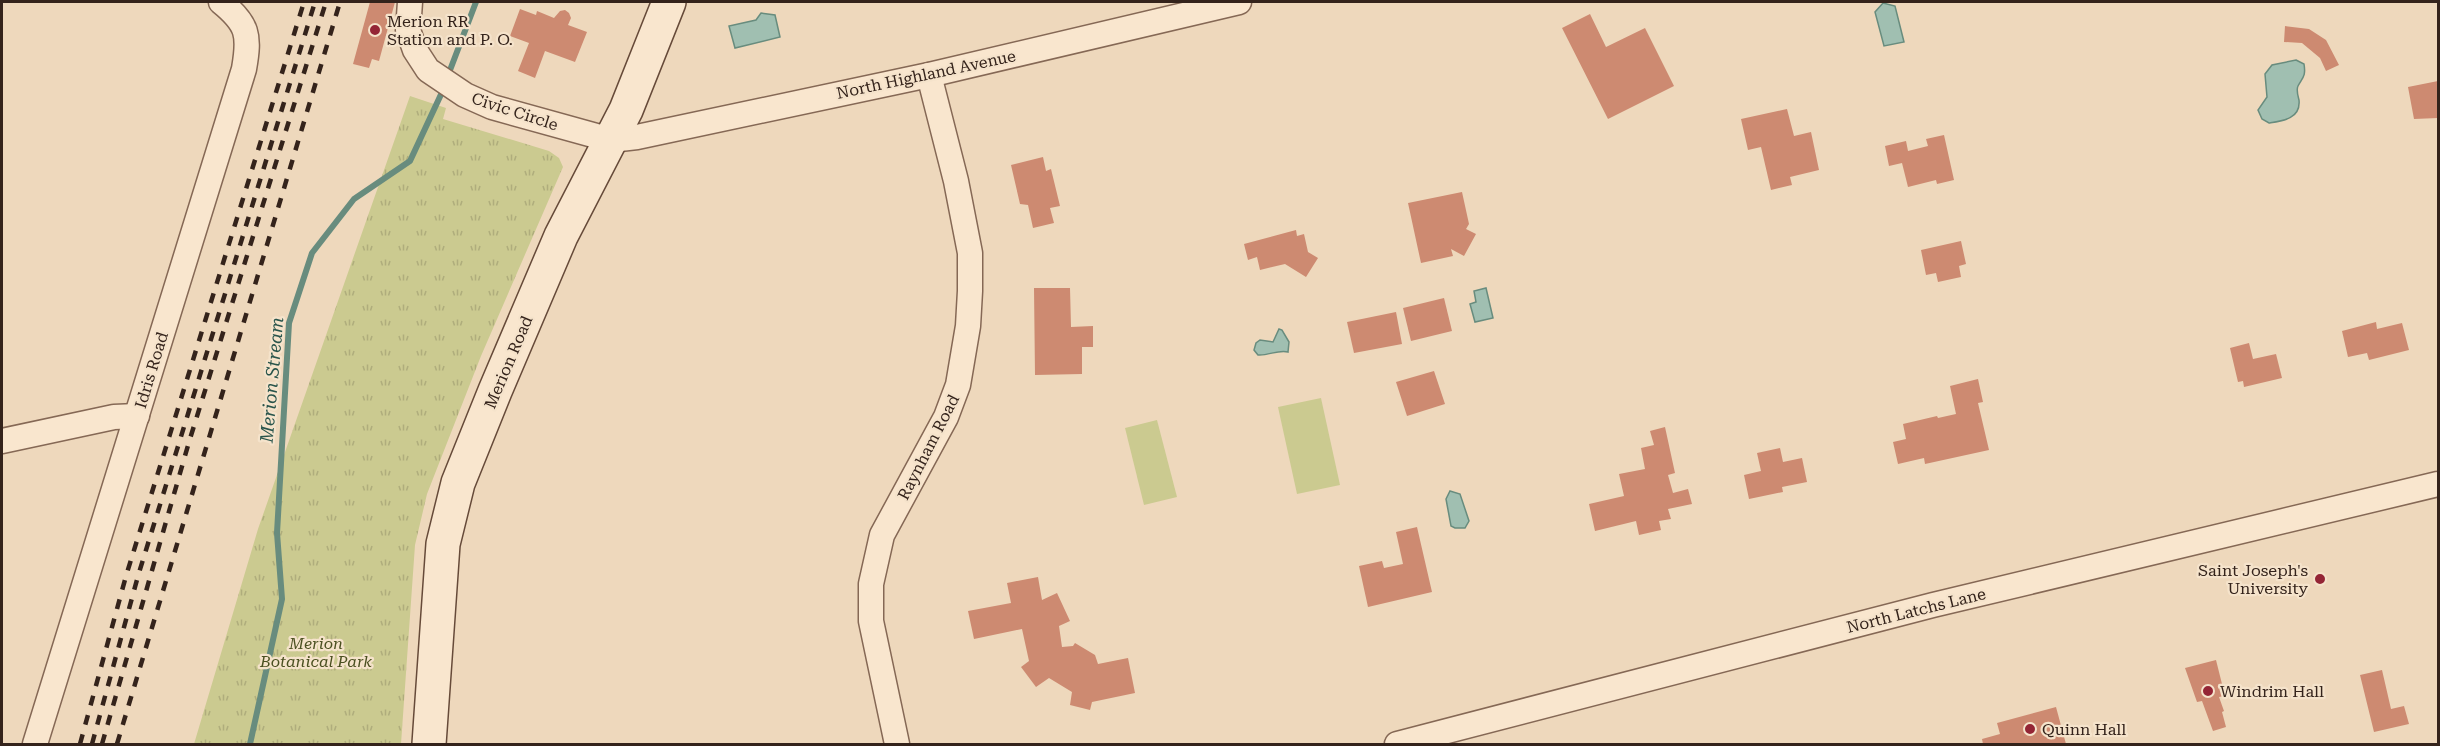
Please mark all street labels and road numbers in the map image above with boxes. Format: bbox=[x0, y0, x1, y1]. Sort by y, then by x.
street label: North Highland Avenue bbox=[835, 46, 1018, 103]
street label: Civic Circle bbox=[469, 89, 561, 134]
street label: Merion Road bbox=[480, 313, 537, 412]
street label: Idris Road bbox=[131, 330, 172, 411]
street label: Raynham Road bbox=[894, 391, 963, 503]
street label: North Latchs Lane bbox=[1845, 584, 1988, 637]

